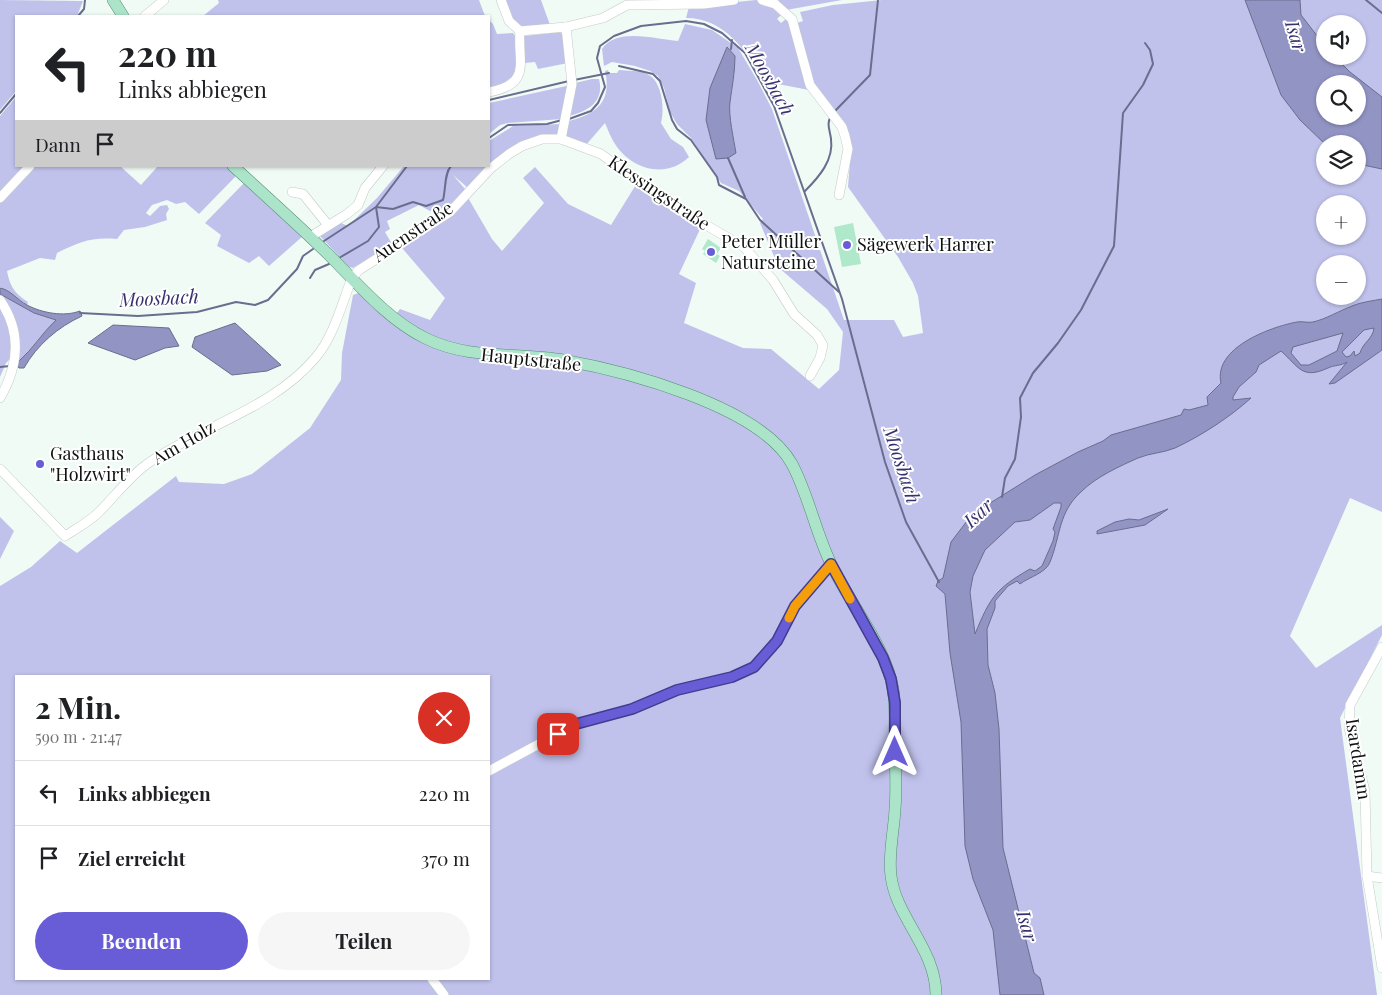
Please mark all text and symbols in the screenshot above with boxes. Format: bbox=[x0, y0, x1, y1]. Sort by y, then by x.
map controls bbox=[1316, 15, 1366, 305]
button: sound bbox=[1316, 15, 1366, 65]
water label: Isar bbox=[1280, 16, 1314, 55]
text: 220 m bbox=[118, 29, 217, 76]
icon: left bbox=[35, 35, 100, 100]
water label: Moosbach bbox=[740, 36, 802, 120]
text: Links abbiegen bbox=[118, 74, 267, 104]
button: search bbox=[1316, 75, 1366, 125]
icon: arrive bbox=[91, 130, 119, 158]
text: Dann bbox=[35, 131, 81, 157]
button: layers bbox=[1316, 135, 1366, 185]
street label: Klessingstraße bbox=[604, 149, 715, 235]
street label: Auenstraße bbox=[367, 195, 457, 267]
button: + bbox=[1316, 195, 1366, 245]
place label: Peter Müller Natursteine bbox=[721, 229, 821, 274]
place label: Sägewerk Harrer bbox=[857, 232, 994, 256]
marker: Sägewerk Harrer bbox=[841, 239, 853, 251]
marker: Peter Müller Natursteine bbox=[705, 246, 717, 258]
button: − bbox=[1316, 255, 1366, 305]
water label: Moosbach bbox=[117, 282, 199, 312]
street label: Hauptstraße bbox=[480, 342, 582, 376]
street label: Am Holz bbox=[147, 415, 219, 470]
water label: Moosbach bbox=[878, 422, 928, 507]
place label: Gasthaus "Holzwirt" bbox=[50, 441, 131, 486]
marker: Gasthaus "Holzwirt" bbox=[34, 458, 46, 470]
water label: Isar bbox=[956, 491, 998, 533]
text: 2 Min. bbox=[35, 687, 121, 727]
button: close bbox=[418, 692, 470, 744]
pin bbox=[537, 713, 579, 755]
street label: Isardamm bbox=[1341, 716, 1377, 801]
icon: arrive bbox=[544, 720, 572, 748]
position arrow bbox=[868, 725, 920, 777]
text: 590 m · 21:47 bbox=[35, 726, 122, 747]
icon: left bbox=[35, 779, 63, 807]
text: Links abbiegen bbox=[78, 780, 211, 806]
text: 220 m bbox=[419, 780, 470, 806]
icon: arrive bbox=[35, 844, 63, 872]
text: Ziel erreicht bbox=[78, 845, 186, 871]
text: 370 m bbox=[421, 845, 470, 871]
water label: Isar bbox=[1011, 906, 1045, 945]
button: Beenden bbox=[35, 912, 248, 970]
button: Teilen bbox=[258, 912, 470, 970]

